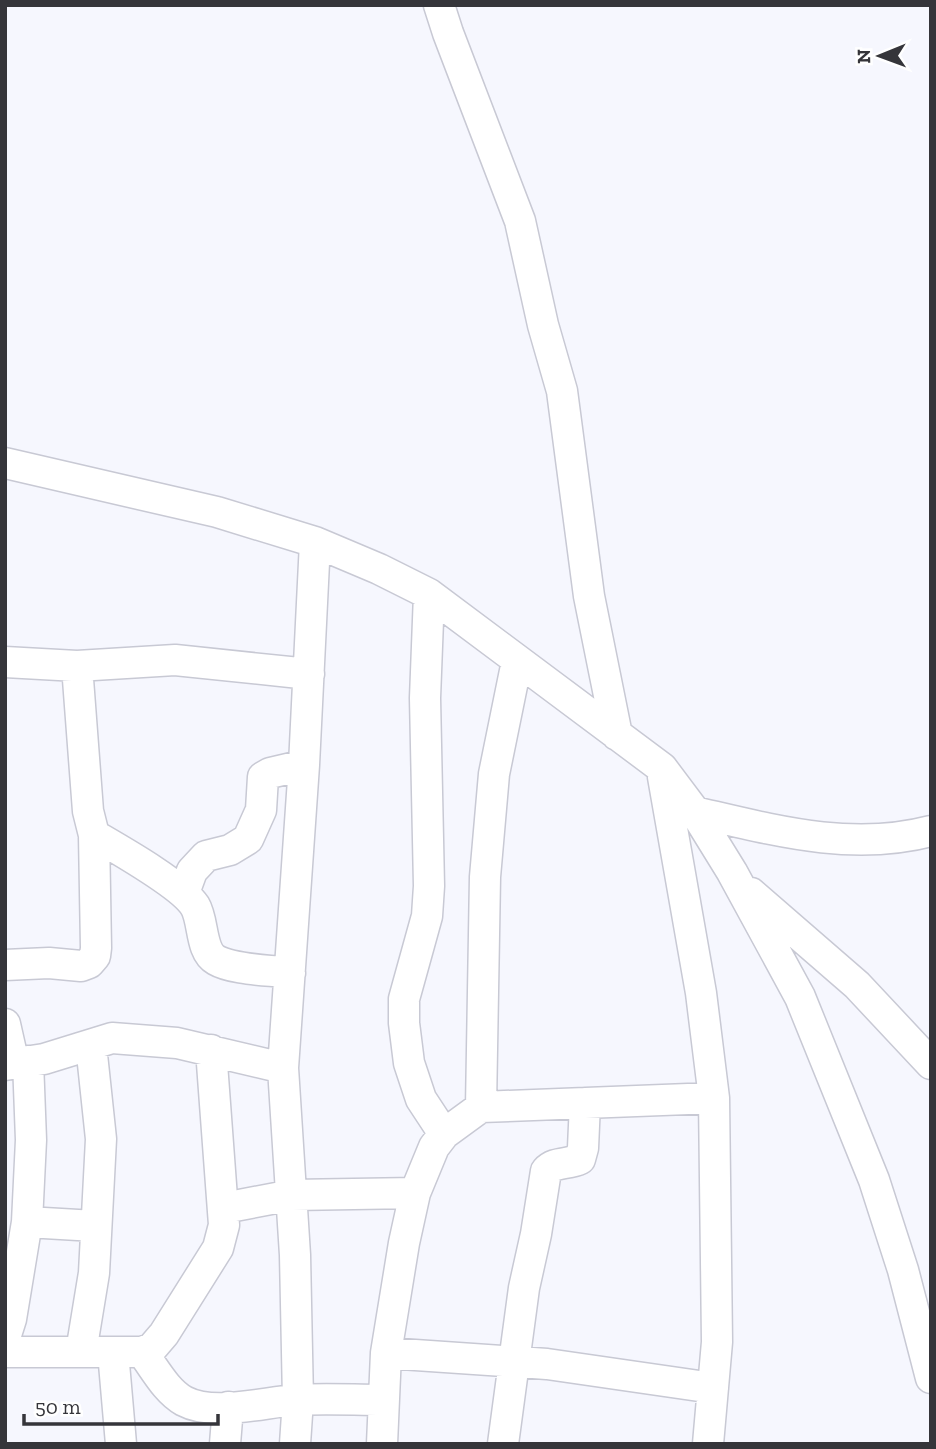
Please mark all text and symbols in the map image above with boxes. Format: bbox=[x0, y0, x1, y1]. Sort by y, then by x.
north arrow bbox=[845, 21, 915, 91]
text: N bbox=[852, 49, 875, 64]
scale bar bbox=[24, 1382, 219, 1426]
text: 50 m bbox=[35, 1394, 81, 1419]

